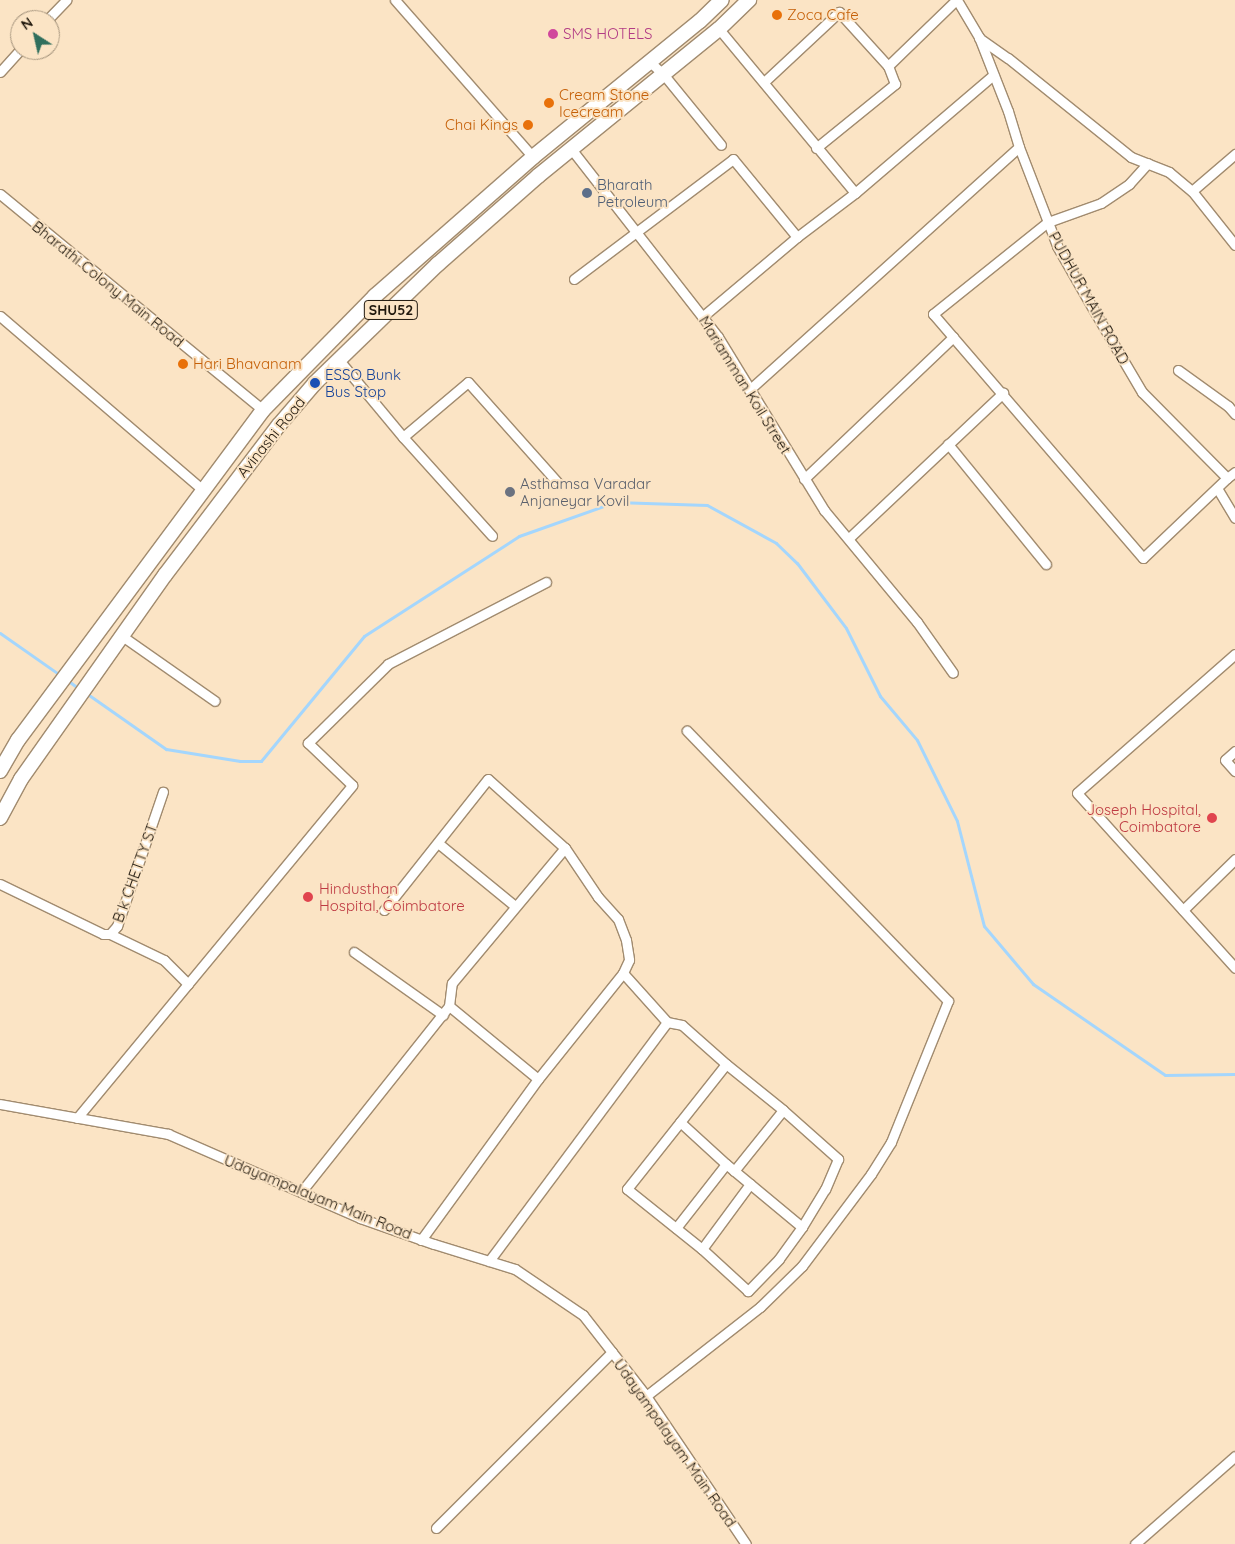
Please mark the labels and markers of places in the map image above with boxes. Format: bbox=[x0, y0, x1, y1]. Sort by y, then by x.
place label: Zoca Cafe bbox=[787, 6, 859, 24]
marker: Zoca Cafe bbox=[771, 9, 783, 21]
place label: SMS HOTELS bbox=[563, 25, 652, 43]
marker: SMS HOTELS bbox=[547, 28, 559, 40]
place label: Cream Stone Icecream bbox=[559, 85, 649, 120]
marker: Cream Stone Icecream bbox=[543, 97, 555, 109]
place label: Chai Kings bbox=[445, 116, 518, 134]
marker: Chai Kings bbox=[522, 119, 534, 131]
place label: Bharath Petroleum bbox=[597, 175, 668, 210]
marker: Bharath Petroleum bbox=[581, 187, 593, 199]
place label: Hari Bhavanam bbox=[193, 355, 302, 373]
marker: Hari Bhavanam bbox=[177, 358, 189, 370]
place label: ESSO Bunk Bus Stop bbox=[325, 365, 401, 400]
marker: ESSO Bunk Bus Stop bbox=[309, 377, 321, 389]
place label: Asthamsa Varadar Anjaneyar Kovil bbox=[520, 474, 651, 509]
marker: Asthamsa Varadar Anjaneyar Kovil bbox=[504, 486, 516, 498]
place label: Joseph Hospital, Coimbatore bbox=[1086, 800, 1201, 835]
marker: Joseph Hospital, Coimbatore bbox=[1205, 811, 1219, 825]
place label: Hindusthan Hospital, Coimbatore bbox=[319, 879, 465, 914]
marker: Hindusthan Hospital, Coimbatore bbox=[301, 890, 315, 904]

